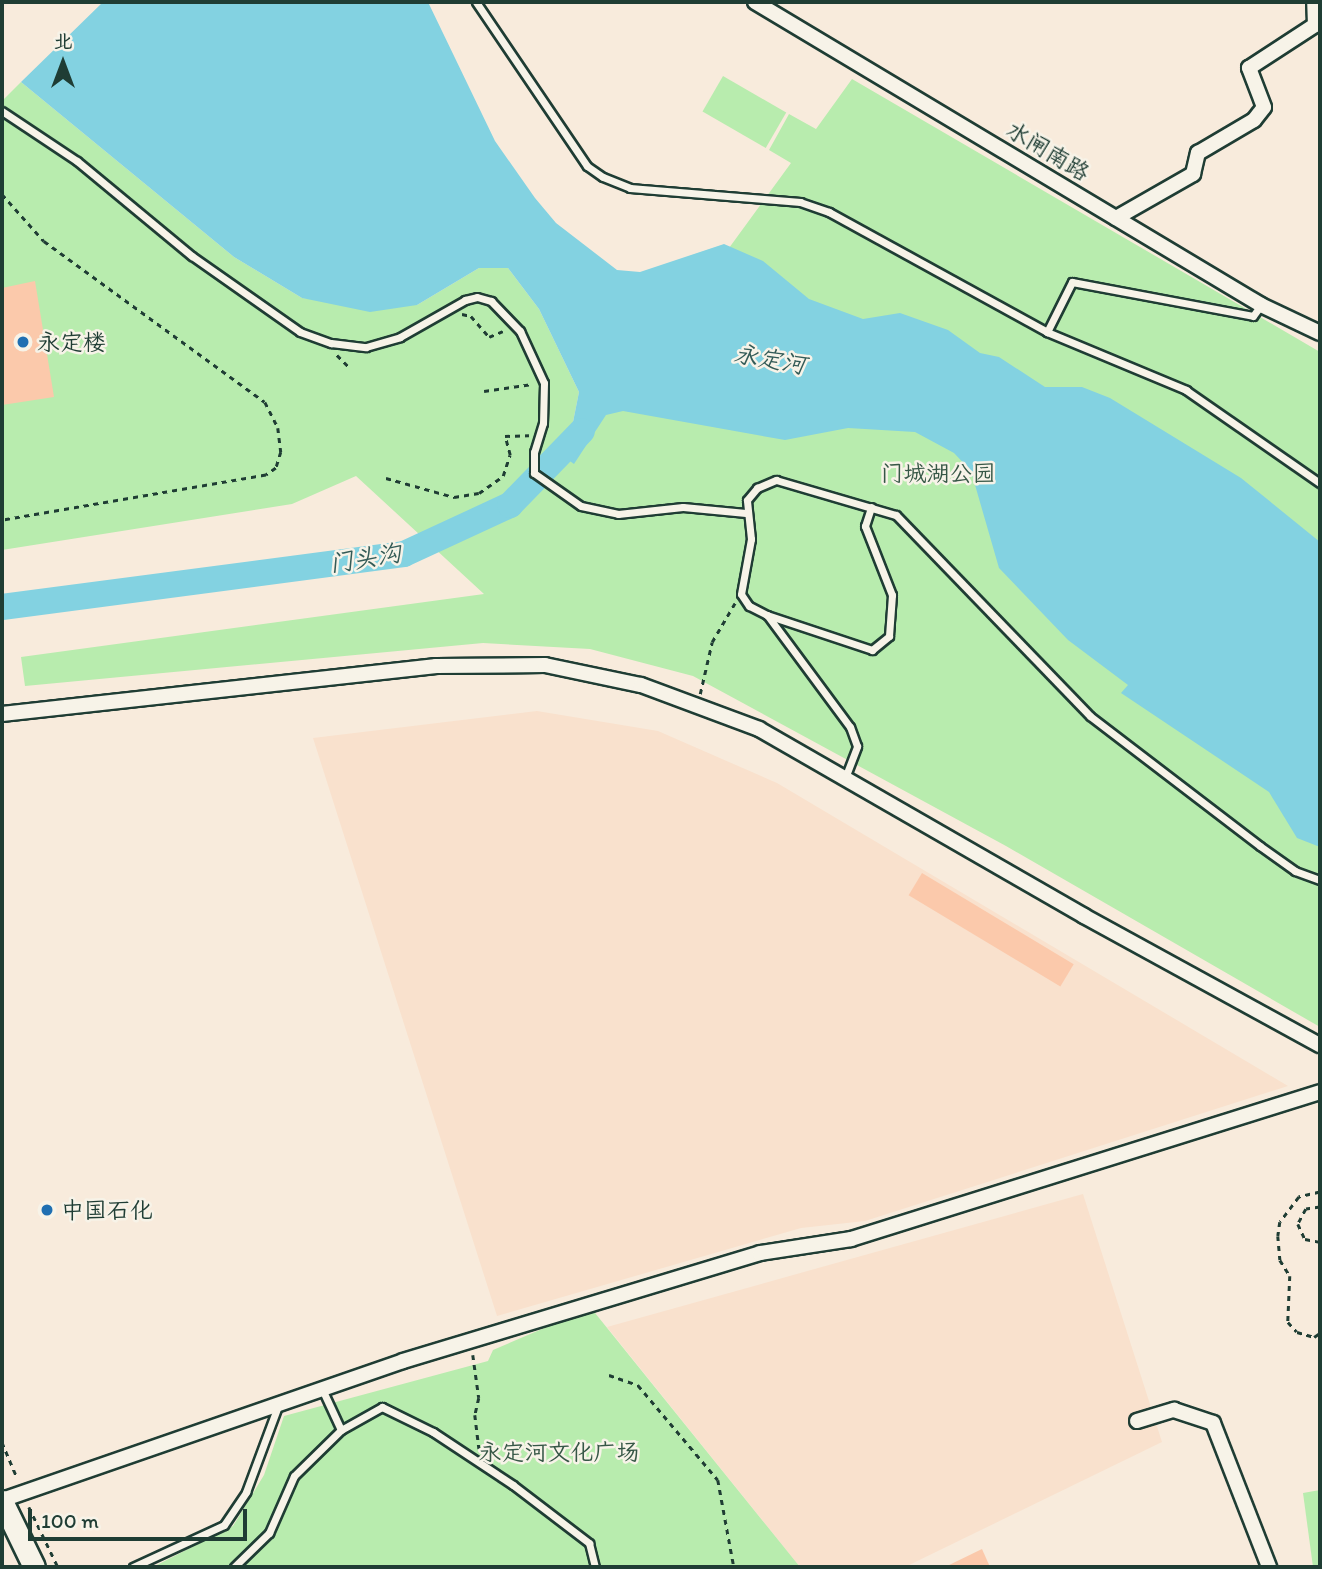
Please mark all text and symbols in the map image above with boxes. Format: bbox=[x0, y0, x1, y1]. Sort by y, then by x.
north arrow bbox=[28, 28, 98, 98]
text: 北 bbox=[53, 30, 73, 53]
street label: 水闸南路 bbox=[1001, 115, 1095, 187]
place label: 永定楼 bbox=[37, 328, 106, 356]
marker: 永定楼 bbox=[15, 334, 31, 350]
water label: 永定河 bbox=[732, 339, 808, 379]
park label: 门城湖公园 bbox=[881, 459, 995, 487]
water label: 门头沟 bbox=[327, 538, 403, 578]
place label: 中国石化 bbox=[61, 1196, 153, 1224]
marker: 中国石化 bbox=[39, 1202, 55, 1218]
park label: 永定河文化广场 bbox=[479, 1438, 639, 1466]
scale bar bbox=[32, 1496, 250, 1540]
text: 100 m bbox=[41, 1508, 99, 1533]

